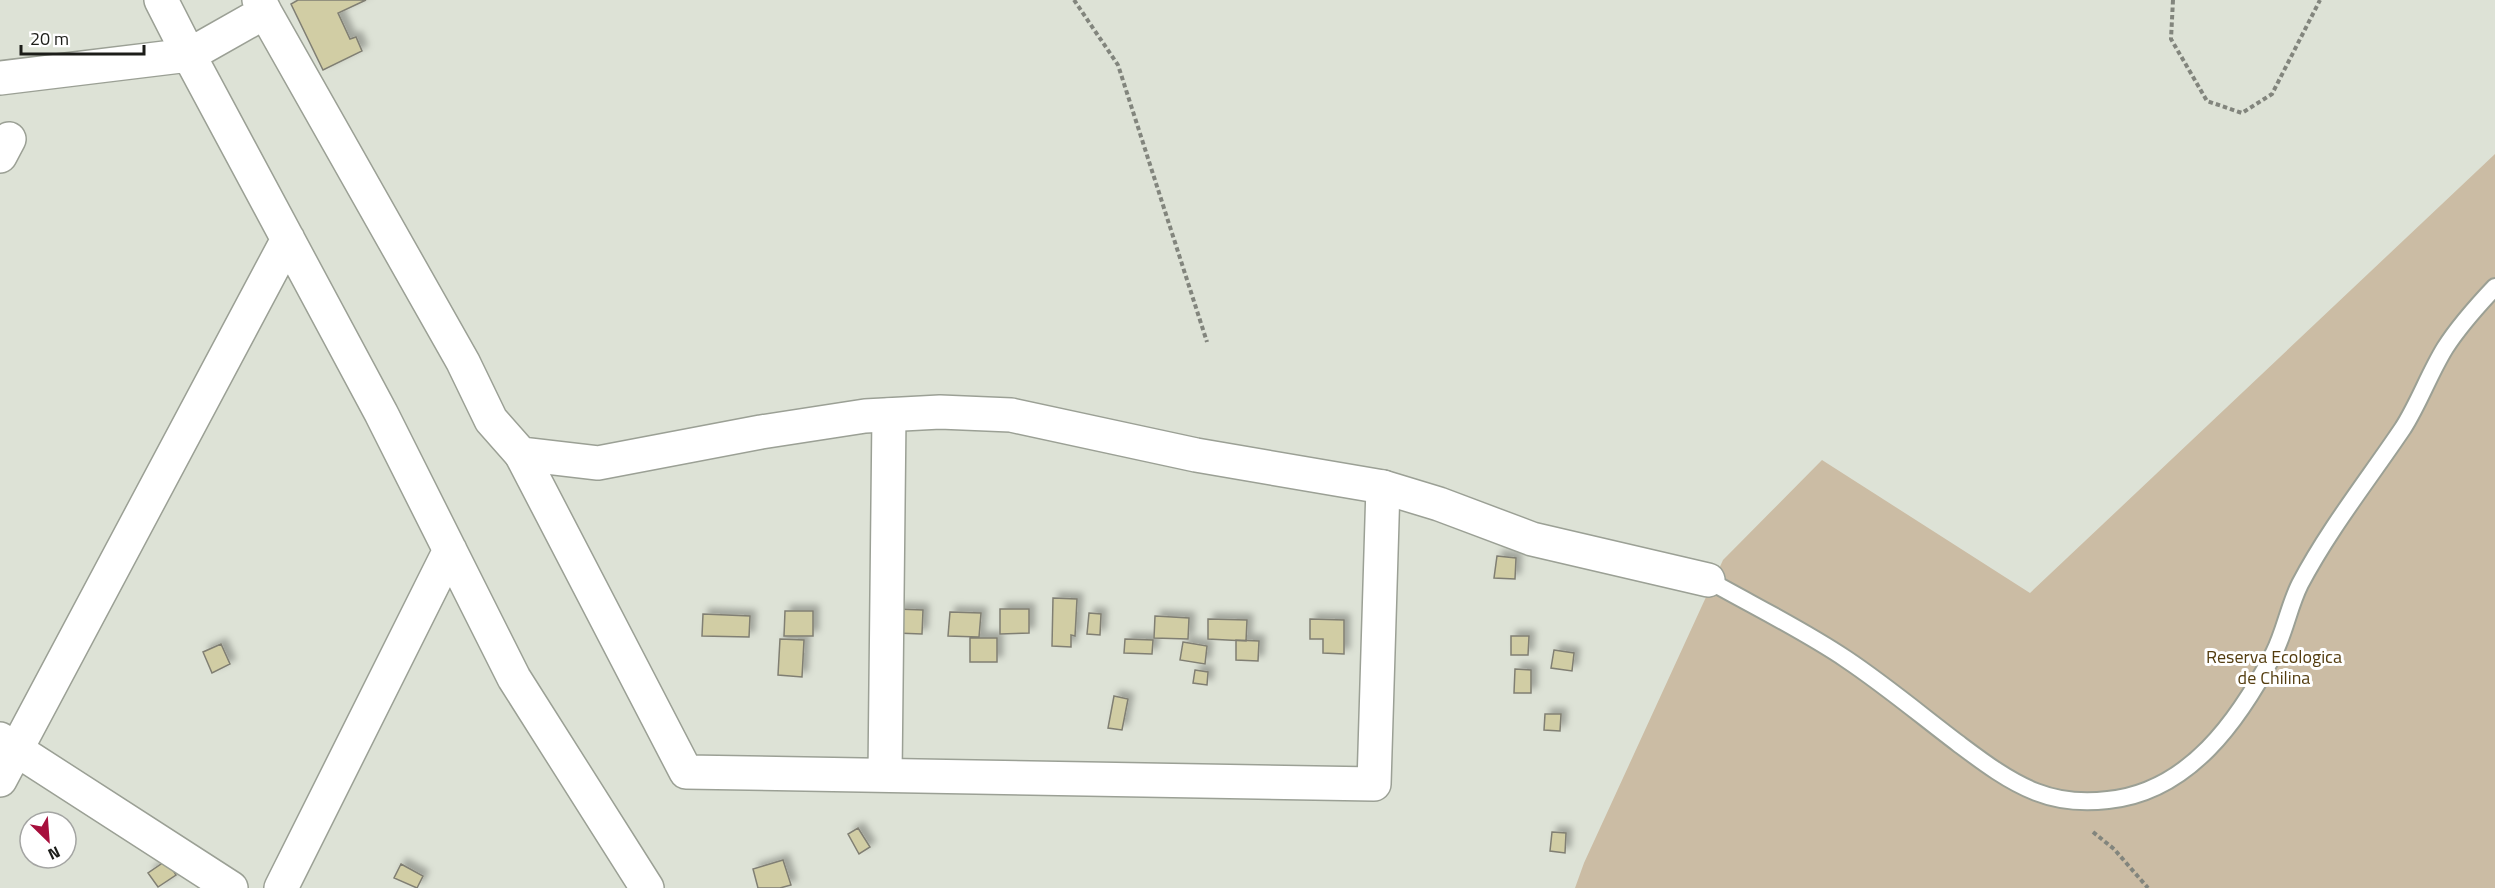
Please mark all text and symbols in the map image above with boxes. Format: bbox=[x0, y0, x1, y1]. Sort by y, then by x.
scale bar bbox=[21, 18, 144, 56]
text: 20 m bbox=[30, 25, 69, 52]
park label: Reserva Ecologica de Chilina bbox=[2206, 643, 2342, 691]
north arrow bbox=[18, 810, 78, 870]
text: N bbox=[44, 840, 64, 867]

